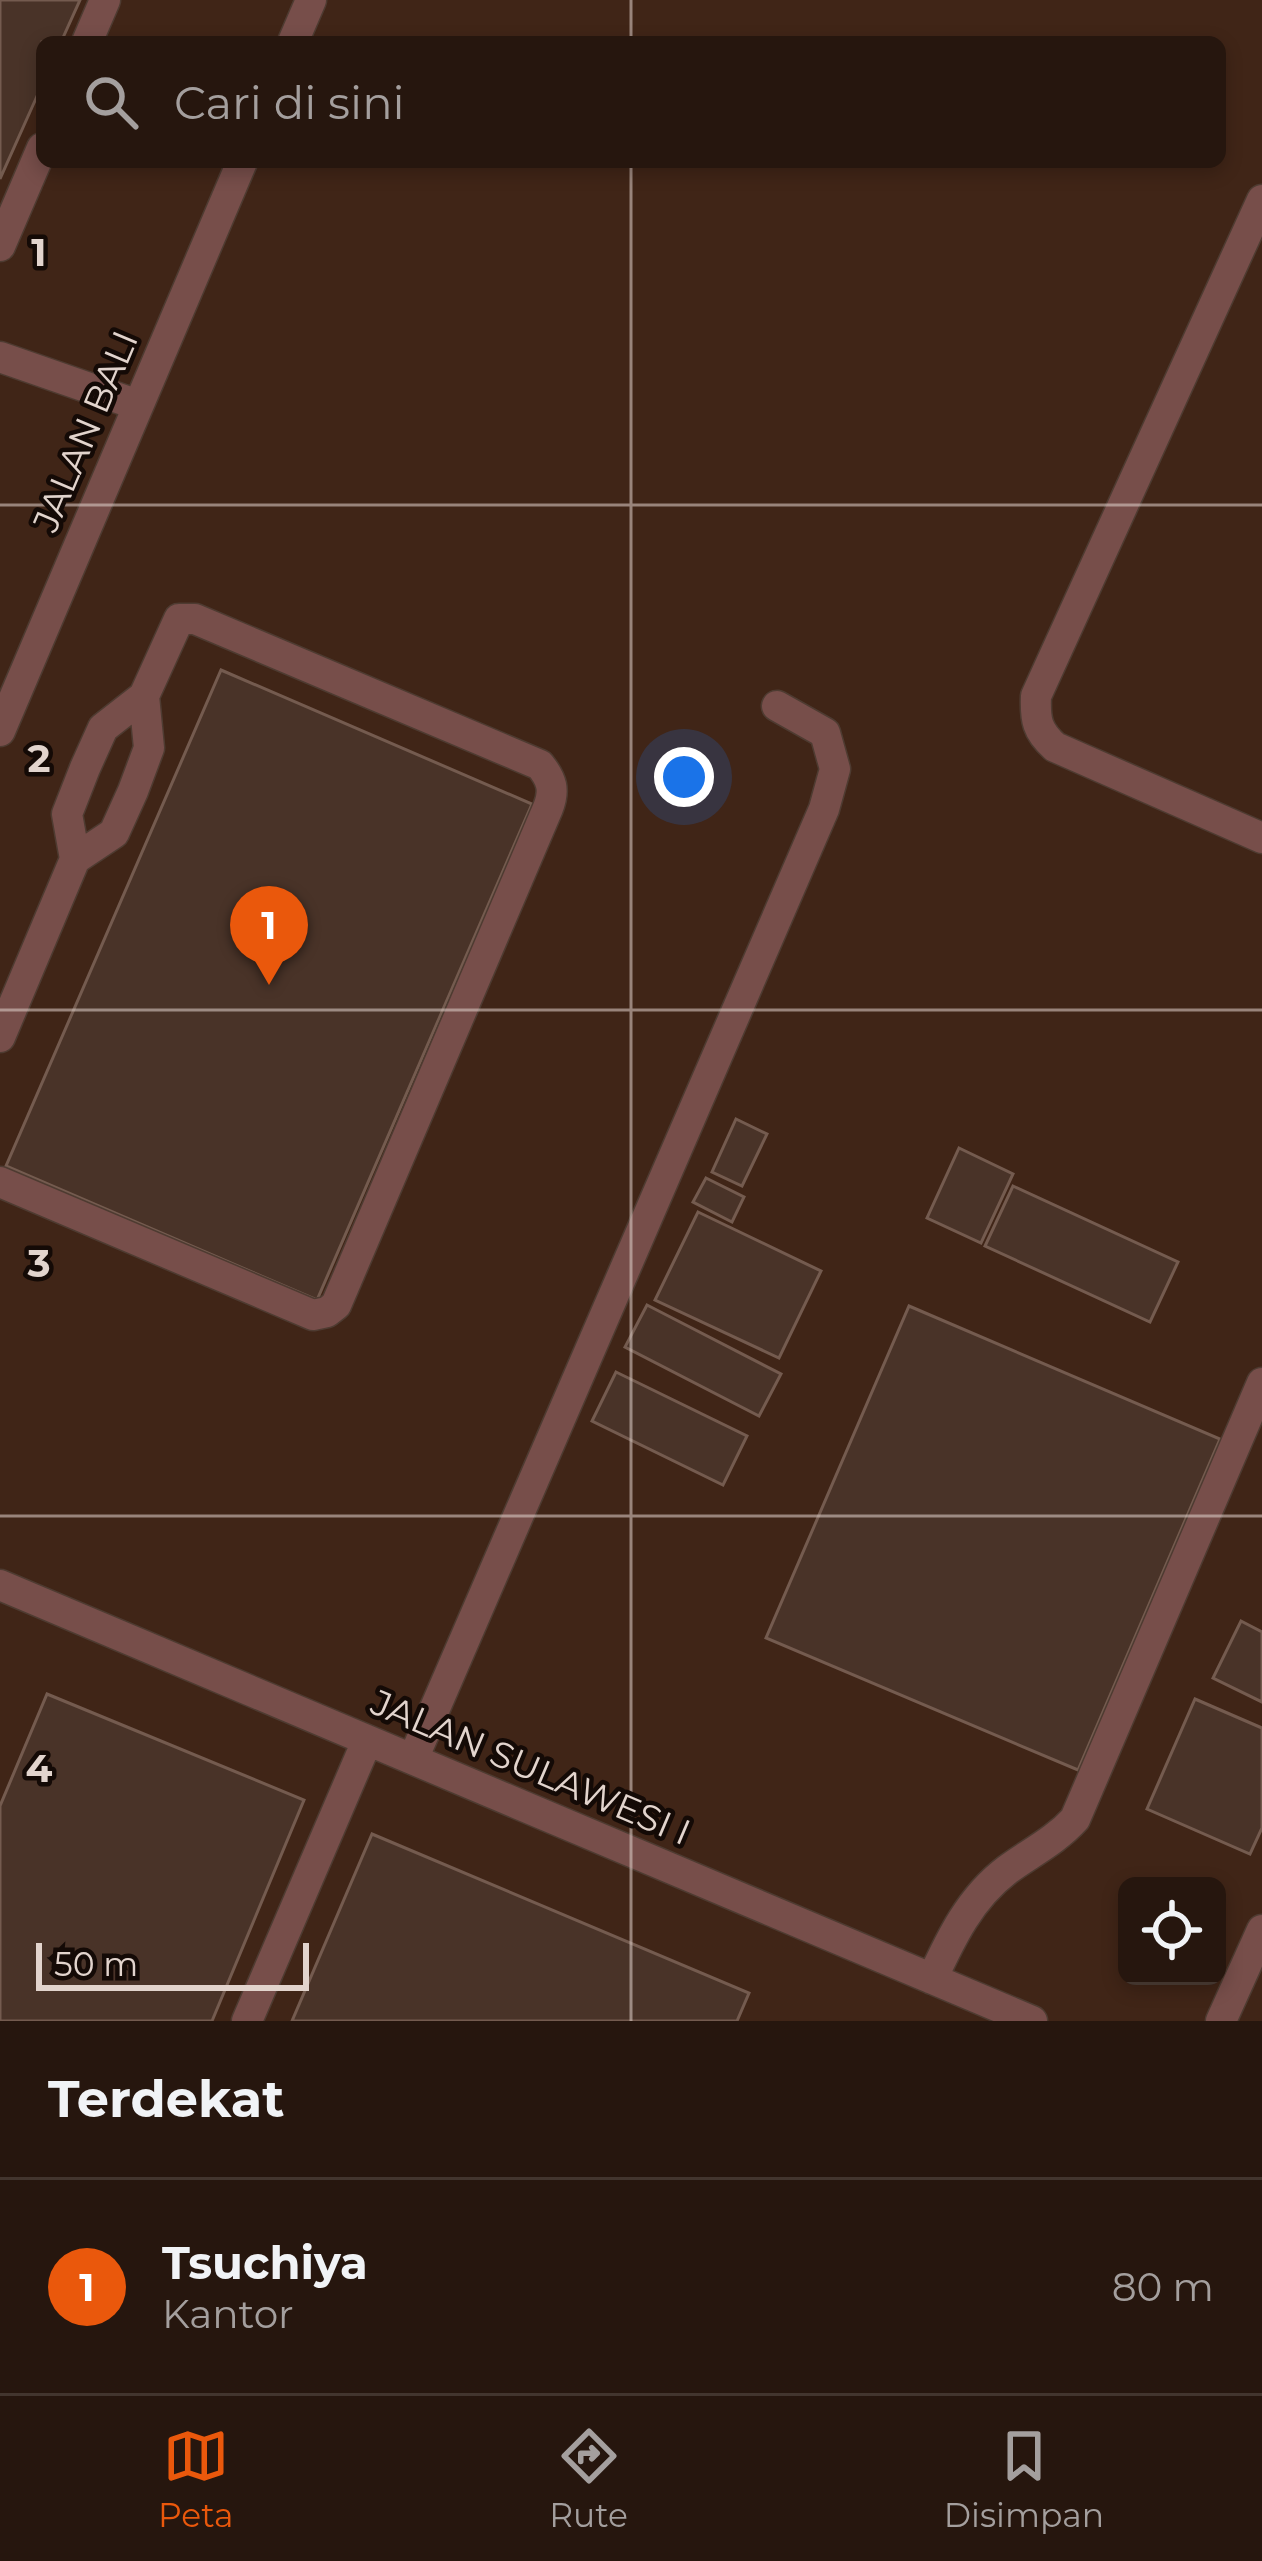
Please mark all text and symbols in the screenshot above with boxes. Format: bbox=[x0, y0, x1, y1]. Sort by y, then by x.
search box bbox=[36, 36, 1226, 168]
icon: search bbox=[78, 69, 144, 135]
text: Cari di sini bbox=[174, 75, 405, 130]
text: 1 bbox=[31, 228, 47, 276]
street label: JALAN BALI bbox=[23, 324, 147, 539]
text: 2 bbox=[27, 734, 51, 782]
your location bbox=[654, 747, 714, 807]
pin: 1 bbox=[230, 886, 308, 985]
text: 3 bbox=[26, 1239, 51, 1287]
street label: JALAN SULAWESI I bbox=[364, 1679, 697, 1854]
text: 4 bbox=[26, 1744, 53, 1792]
map controls bbox=[1118, 1877, 1226, 1985]
button: locate bbox=[1118, 1877, 1226, 1985]
scale bar bbox=[36, 1937, 309, 1990]
text: 50 m bbox=[54, 1944, 138, 1984]
text: Terdekat bbox=[48, 2068, 284, 2130]
text: Tsuchiya bbox=[162, 2235, 368, 2290]
text: 1 bbox=[79, 2263, 95, 2311]
text: 80 m bbox=[1112, 2263, 1214, 2311]
text: Kantor bbox=[162, 2290, 294, 2338]
tab: Peta bbox=[158, 2423, 233, 2535]
tab: Rute bbox=[549, 2423, 628, 2535]
tab: Disimpan bbox=[944, 2423, 1104, 2535]

